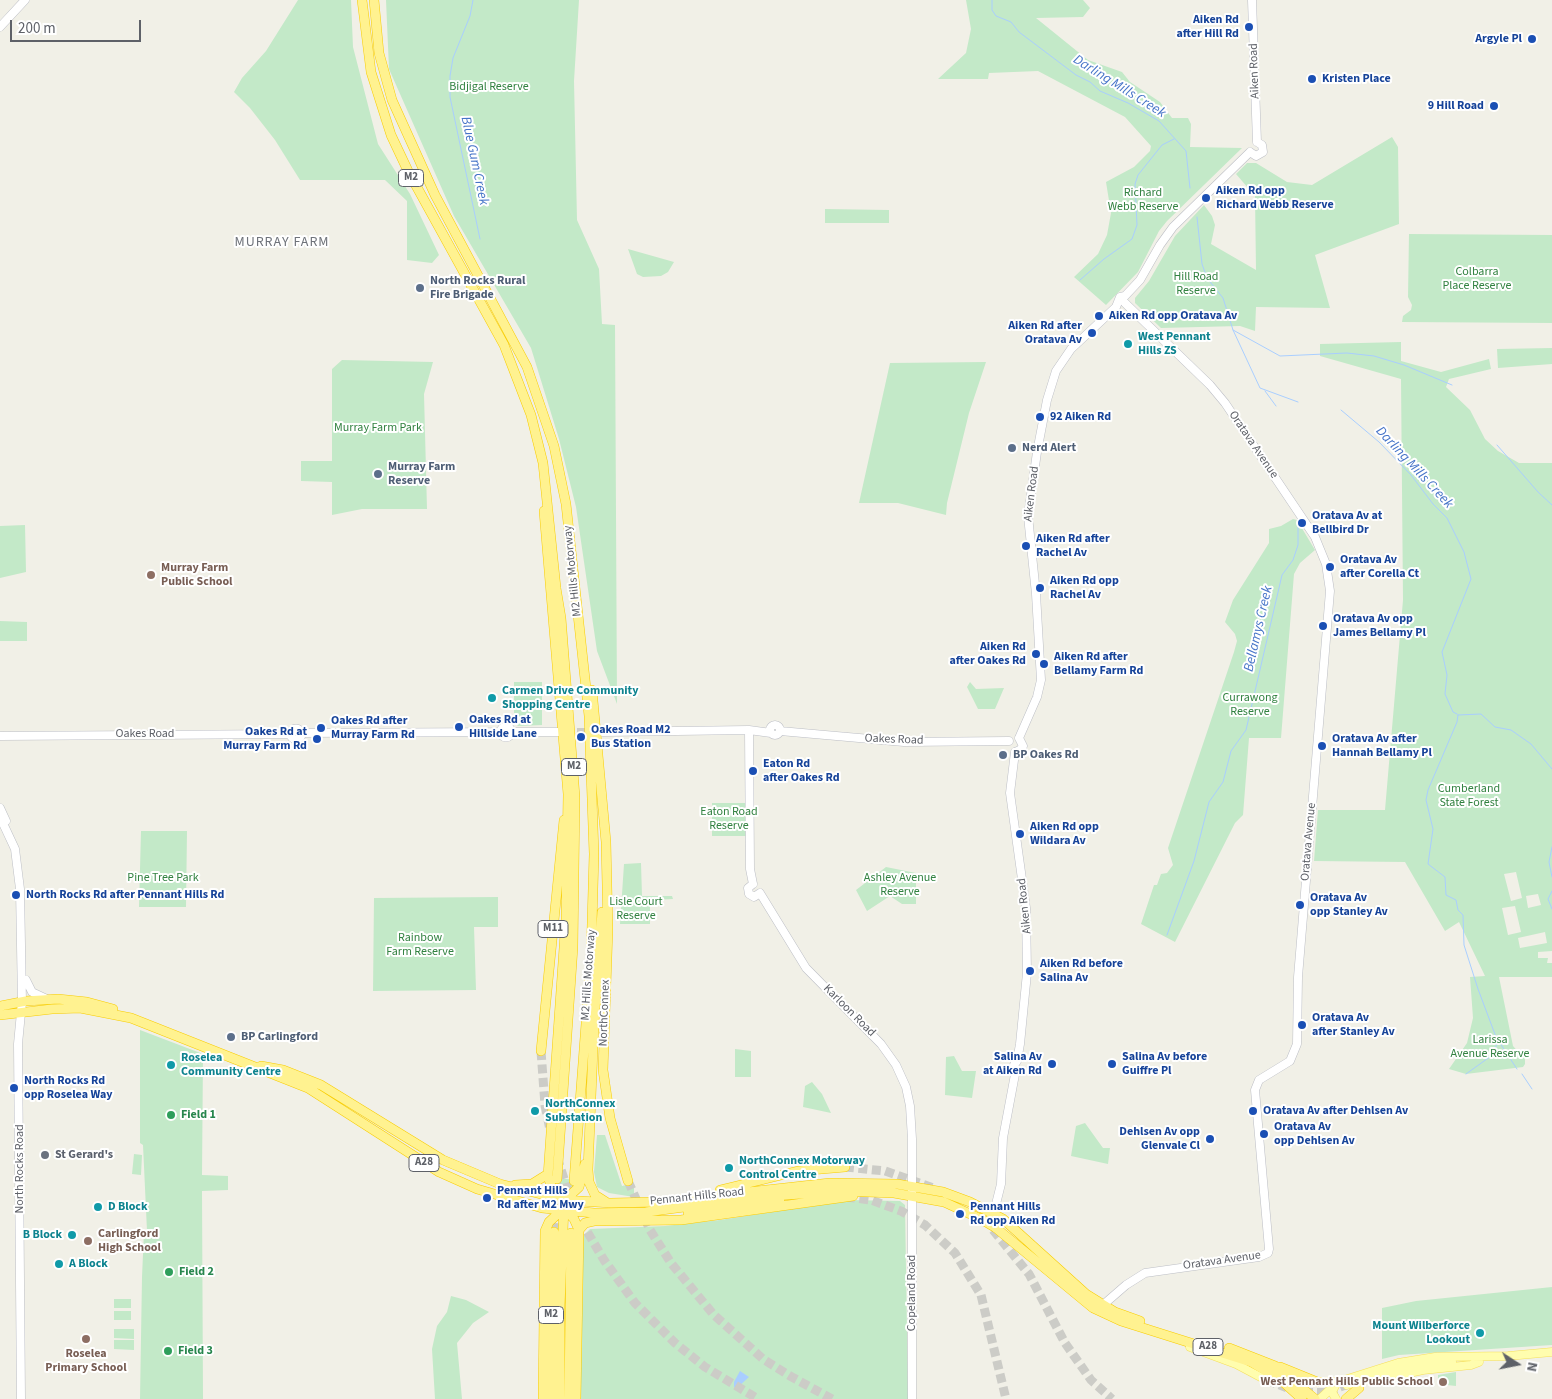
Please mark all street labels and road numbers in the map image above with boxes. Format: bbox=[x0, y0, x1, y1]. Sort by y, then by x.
street label: Aiken Road bbox=[1247, 43, 1263, 99]
road number: M2 bbox=[398, 170, 424, 187]
street label: Oratava Avenue bbox=[1225, 408, 1281, 482]
street label: Aiken Road bbox=[1021, 465, 1043, 523]
street label: M2 Hills Motorway bbox=[561, 525, 585, 617]
street label: Oakes Road bbox=[116, 727, 174, 741]
street label: Oakes Road bbox=[864, 732, 924, 748]
road number: M2 bbox=[562, 759, 586, 776]
street label: Oratava Avenue bbox=[1298, 802, 1320, 882]
street label: Aiken Road bbox=[1015, 877, 1035, 935]
road number: M11 bbox=[538, 921, 568, 938]
street label: M2 Hills Motorway bbox=[579, 929, 599, 1021]
street label: NorthConnex bbox=[597, 979, 613, 1047]
street label: Karloon Road bbox=[820, 982, 878, 1040]
street label: North Rocks Road bbox=[13, 1124, 27, 1214]
road number: A28 bbox=[409, 1154, 439, 1172]
street label: Pennant Hills Road bbox=[649, 1185, 745, 1209]
street label: Oratava Avenue bbox=[1182, 1248, 1262, 1274]
street label: Copeland Road bbox=[905, 1255, 919, 1331]
road number: M2 bbox=[538, 1306, 564, 1324]
road number: A28 bbox=[1193, 1338, 1223, 1355]

